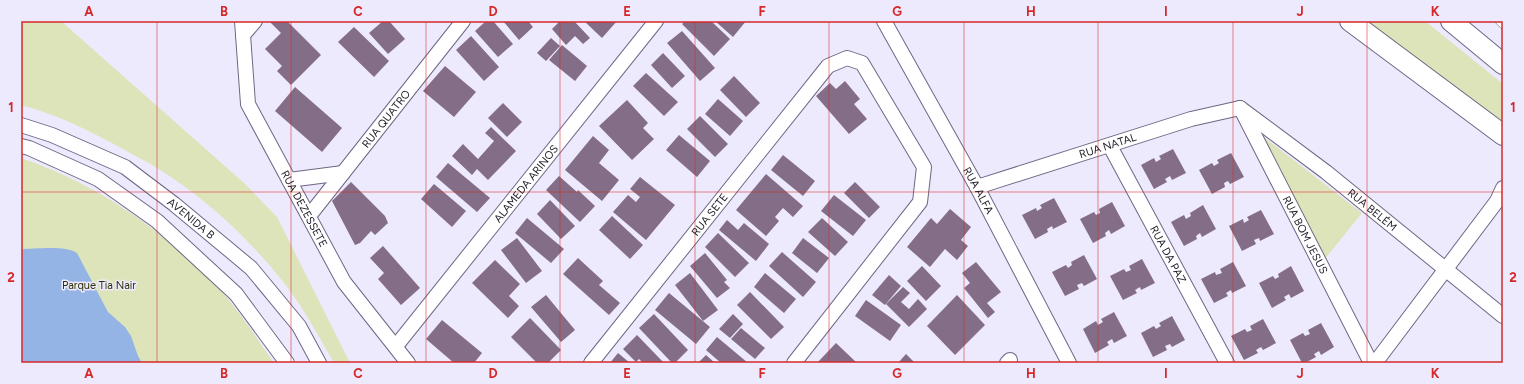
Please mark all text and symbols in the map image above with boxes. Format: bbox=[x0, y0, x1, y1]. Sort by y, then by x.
text: A bbox=[84, 4, 94, 19]
text: B bbox=[220, 4, 228, 19]
text: C bbox=[353, 4, 363, 19]
text: D bbox=[488, 4, 498, 19]
text: E bbox=[623, 4, 631, 19]
text: F bbox=[758, 4, 766, 19]
text: G bbox=[892, 4, 902, 19]
text: H bbox=[1026, 4, 1036, 19]
text: I bbox=[1164, 4, 1168, 19]
text: J bbox=[1296, 4, 1304, 19]
text: K bbox=[1431, 4, 1440, 19]
street label: RUA QUATRO bbox=[359, 87, 413, 150]
text: 1 bbox=[8, 100, 14, 115]
text: 1 bbox=[1510, 100, 1516, 115]
street label: RUA NATAL bbox=[1077, 130, 1138, 161]
street label: ALAMEDA ARINOS bbox=[491, 142, 561, 225]
street label: RUA ALFA bbox=[961, 165, 997, 217]
street label: RUA DEZESSETE bbox=[278, 168, 330, 249]
street label: RUA BELÉM bbox=[1345, 186, 1400, 234]
street label: RUA SETE bbox=[689, 191, 730, 238]
street label: RUA BOM JESUS bbox=[1280, 194, 1331, 276]
street label: AVENIDA B bbox=[165, 195, 217, 242]
street label: RUA DA PAZ bbox=[1148, 223, 1189, 285]
text: 2 bbox=[7, 270, 15, 285]
text: 2 bbox=[1509, 270, 1517, 285]
park label: Parque Tia Nair bbox=[62, 279, 136, 292]
text: A bbox=[84, 366, 94, 381]
text: B bbox=[220, 366, 228, 381]
text: C bbox=[353, 366, 363, 381]
text: D bbox=[488, 366, 498, 381]
text: E bbox=[623, 366, 631, 381]
text: F bbox=[758, 366, 766, 381]
text: G bbox=[892, 366, 902, 381]
text: H bbox=[1026, 366, 1036, 381]
text: I bbox=[1164, 366, 1168, 381]
text: J bbox=[1296, 366, 1304, 381]
text: K bbox=[1431, 366, 1440, 381]

